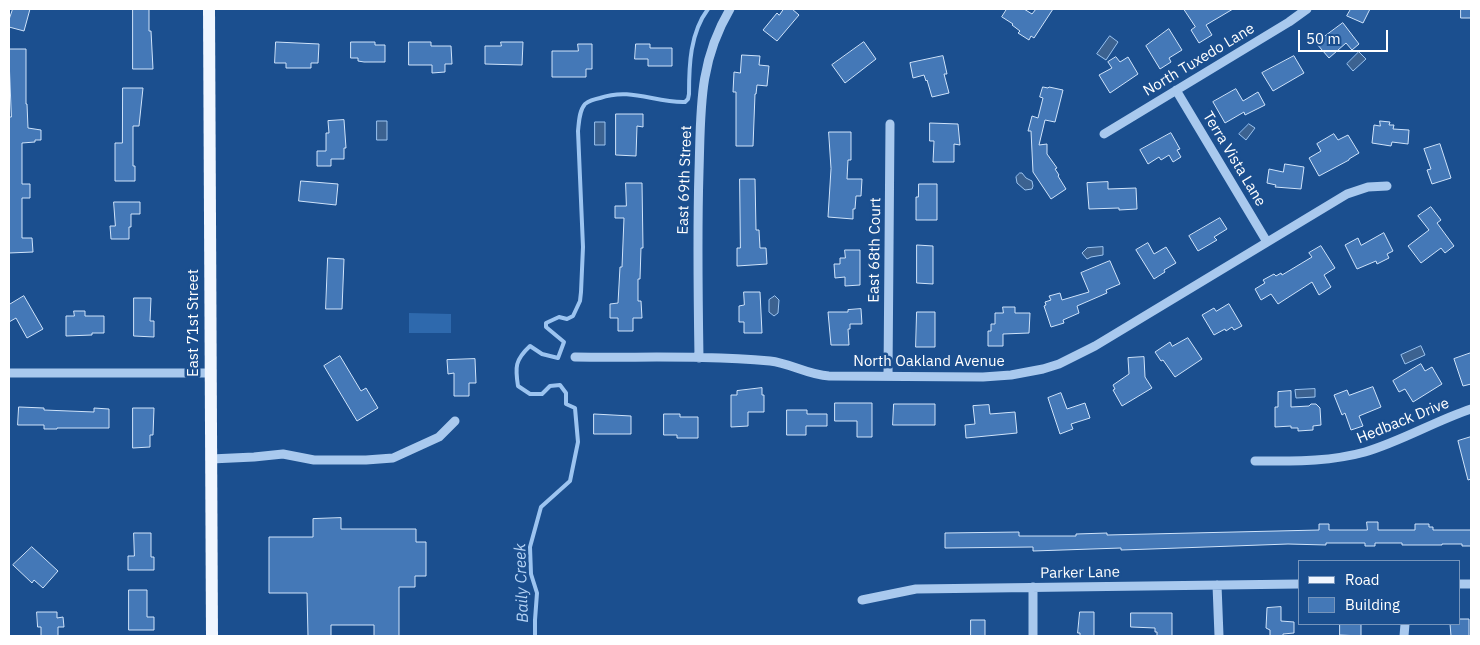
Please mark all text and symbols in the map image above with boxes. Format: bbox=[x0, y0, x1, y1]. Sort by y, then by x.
street label: North Tuxedo Lane bbox=[1140, 20, 1258, 100]
scale bar bbox=[1300, 20, 1390, 52]
text: 50 m bbox=[1306, 29, 1341, 48]
street label: Terra Vista Lane bbox=[1199, 108, 1269, 210]
street label: East 69th Street bbox=[674, 125, 696, 235]
street label: East 68th Court bbox=[865, 197, 885, 303]
street label: East 71st Street bbox=[185, 269, 203, 377]
street label: North Oakland Avenue bbox=[853, 353, 1005, 371]
street label: Hedback Drive bbox=[1354, 394, 1452, 448]
water label: Baily Creek bbox=[511, 543, 533, 623]
legend bbox=[1298, 560, 1460, 625]
street label: Parker Lane bbox=[1040, 563, 1120, 583]
text: Road bbox=[1345, 570, 1380, 589]
text: Building bbox=[1345, 595, 1400, 614]

